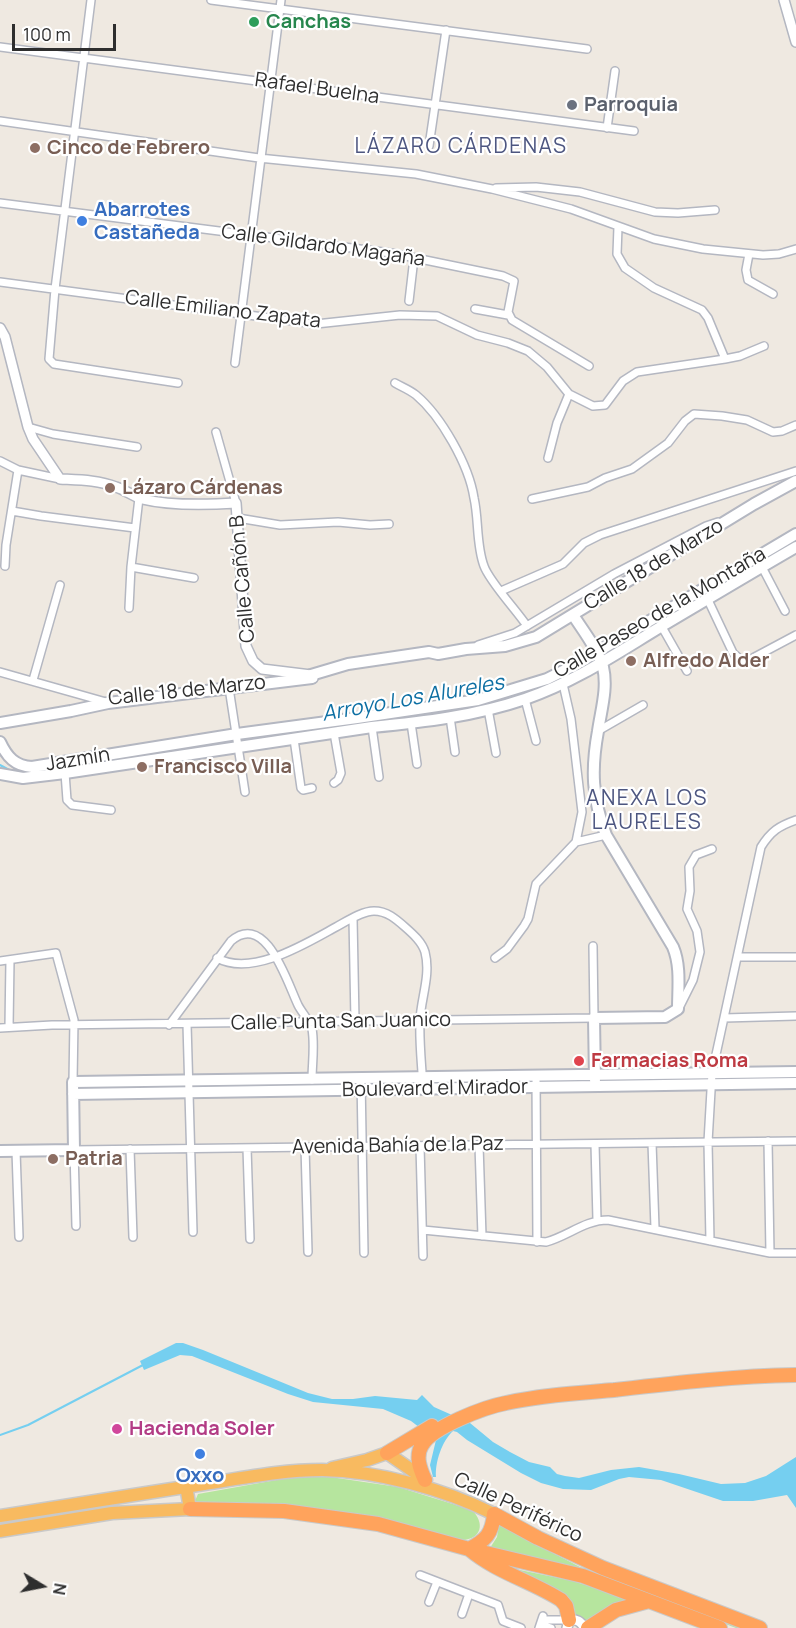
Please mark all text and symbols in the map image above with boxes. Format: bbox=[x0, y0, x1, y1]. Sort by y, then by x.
place label: Canchas bbox=[266, 10, 351, 34]
scale bar bbox=[15, 12, 118, 50]
marker: Canchas bbox=[247, 15, 261, 29]
text: 100 m bbox=[23, 22, 71, 46]
street label: Rafael Buelna bbox=[253, 68, 381, 110]
place label: Parroquia bbox=[584, 93, 678, 117]
marker: Parroquia bbox=[565, 98, 579, 112]
district label: LÁZARO CÁRDENAS bbox=[355, 134, 567, 160]
place label: Cinco de Febrero bbox=[47, 136, 210, 160]
marker: Cinco de Febrero bbox=[28, 141, 42, 155]
place label: Abarrotes Castañeda bbox=[94, 198, 200, 245]
marker: Abarrotes Castañeda bbox=[75, 214, 89, 228]
street label: Calle Gildardo Magaña bbox=[220, 220, 426, 272]
street label: Calle Emiliano Zapata bbox=[124, 286, 322, 334]
place label: Lázaro Cárdenas bbox=[122, 476, 283, 500]
marker: Lázaro Cárdenas bbox=[103, 481, 117, 495]
street label: Calle Cañón B bbox=[225, 514, 261, 644]
street label: Calle 18 de Marzo bbox=[580, 514, 728, 616]
street label: Calle Paseo de la Montaña bbox=[550, 542, 770, 684]
place label: Alfredo Alder bbox=[643, 649, 769, 673]
marker: Alfredo Alder bbox=[624, 654, 638, 668]
street label: Calle 18 de Marzo bbox=[107, 671, 267, 711]
water label: Arroyo Los Alureles bbox=[320, 671, 506, 727]
street label: Jazmín bbox=[44, 743, 112, 777]
place label: Francisco Villa bbox=[154, 755, 292, 779]
marker: Francisco Villa bbox=[135, 760, 149, 774]
district label: ANEXA LOS LAURELES bbox=[586, 786, 708, 836]
street label: Calle Punta San Juanico bbox=[231, 1008, 451, 1036]
place label: Farmacias Roma bbox=[591, 1049, 748, 1073]
marker: Farmacias Roma bbox=[572, 1054, 586, 1068]
street label: Boulevard el Mirador bbox=[342, 1075, 528, 1103]
street label: Avenida Bahía de la Paz bbox=[292, 1132, 504, 1160]
place label: Patria bbox=[65, 1147, 123, 1171]
marker: Patria bbox=[46, 1152, 60, 1166]
place label: Hacienda Soler bbox=[129, 1417, 275, 1441]
marker: Hacienda Soler bbox=[110, 1422, 124, 1436]
marker: Oxxo bbox=[193, 1447, 207, 1461]
place label: Oxxo bbox=[176, 1464, 224, 1488]
street label: Calle Periférico bbox=[450, 1468, 586, 1548]
north arrow bbox=[12, 1556, 72, 1616]
text: N bbox=[48, 1582, 72, 1597]

